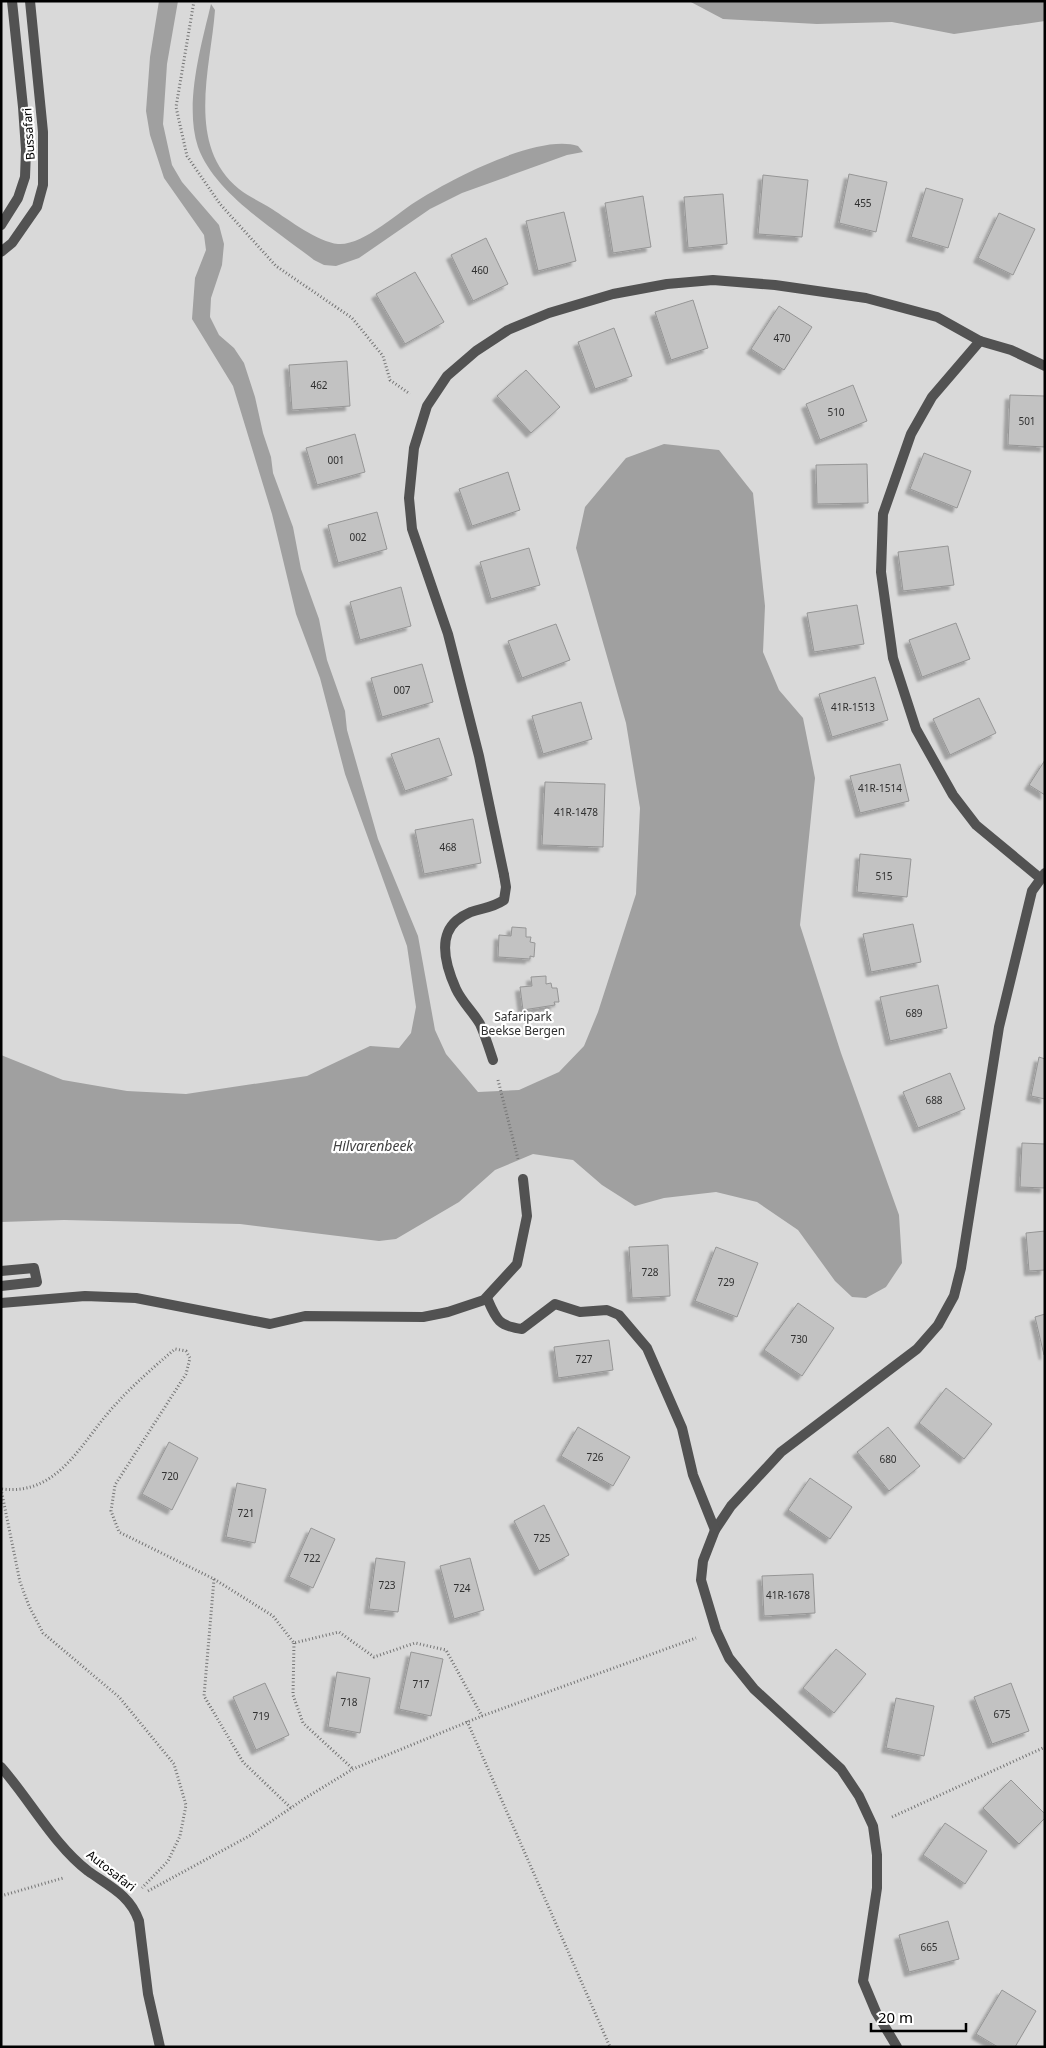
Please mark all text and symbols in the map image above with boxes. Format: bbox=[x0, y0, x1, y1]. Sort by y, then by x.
street label: Bussafari bbox=[18, 107, 39, 161]
house number: 455 bbox=[854, 196, 872, 210]
house number: 460 bbox=[471, 263, 489, 277]
house number: 470 bbox=[773, 331, 791, 345]
house number: 462 bbox=[310, 378, 328, 392]
house number: 510 bbox=[827, 405, 845, 419]
house number: 501 bbox=[1018, 414, 1036, 428]
house number: 001 bbox=[327, 453, 345, 467]
house number: 002 bbox=[349, 530, 367, 544]
house number: 007 bbox=[393, 683, 411, 697]
house number: 41R-1513 bbox=[831, 700, 875, 714]
house number: 41R-1514 bbox=[858, 781, 902, 795]
house number: 41R-1478 bbox=[554, 805, 598, 819]
house number: 468 bbox=[439, 840, 457, 854]
house number: 515 bbox=[875, 869, 893, 883]
house number: 689 bbox=[905, 1006, 923, 1020]
park label: Safaripark Beekse Bergen bbox=[481, 1008, 565, 1039]
house number: 688 bbox=[925, 1093, 943, 1107]
water label: Hilvarenbeek bbox=[333, 1136, 414, 1155]
house number: 728 bbox=[641, 1265, 659, 1279]
house number: 729 bbox=[717, 1275, 735, 1289]
house number: 730 bbox=[790, 1332, 808, 1346]
house number: 727 bbox=[575, 1352, 593, 1366]
house number: 726 bbox=[586, 1450, 604, 1464]
house number: 680 bbox=[879, 1452, 897, 1466]
house number: 720 bbox=[161, 1469, 179, 1483]
house number: 721 bbox=[237, 1506, 255, 1520]
house number: 725 bbox=[533, 1531, 551, 1545]
house number: 722 bbox=[303, 1551, 321, 1565]
house number: 723 bbox=[378, 1578, 396, 1592]
house number: 724 bbox=[453, 1581, 471, 1595]
house number: 41R-1678 bbox=[766, 1588, 810, 1602]
house number: 717 bbox=[412, 1677, 430, 1691]
house number: 718 bbox=[340, 1695, 358, 1709]
house number: 675 bbox=[993, 1707, 1011, 1721]
house number: 719 bbox=[252, 1709, 270, 1723]
street label: Autosafari bbox=[83, 1846, 139, 1895]
house number: 665 bbox=[920, 1940, 938, 1954]
scale bar bbox=[871, 2000, 966, 2032]
text: 20 m bbox=[878, 2007, 913, 2027]

